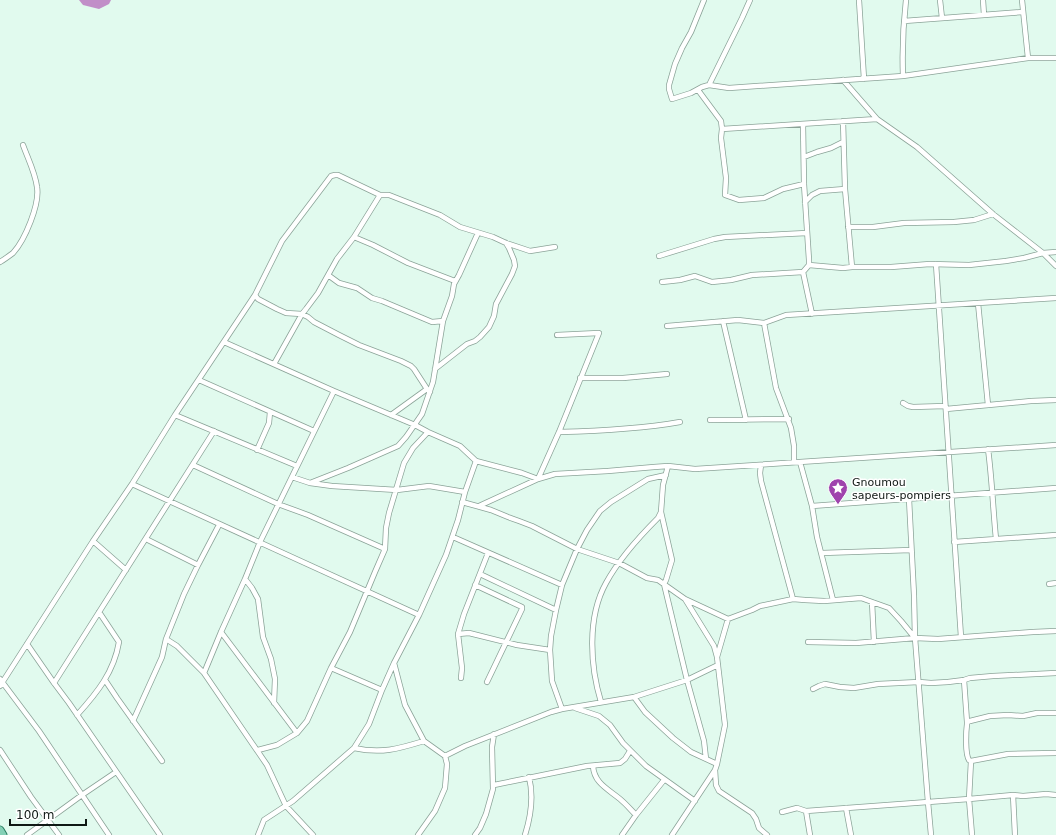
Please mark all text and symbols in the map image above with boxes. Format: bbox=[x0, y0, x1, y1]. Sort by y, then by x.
place label: Gnoumou sapeurs-pompiers bbox=[852, 476, 951, 502]
place icon: Gnoumou sapeurs-pompiers bbox=[827, 477, 849, 505]
scale bar bbox=[10, 801, 86, 827]
text: 100 m bbox=[16, 808, 54, 822]

